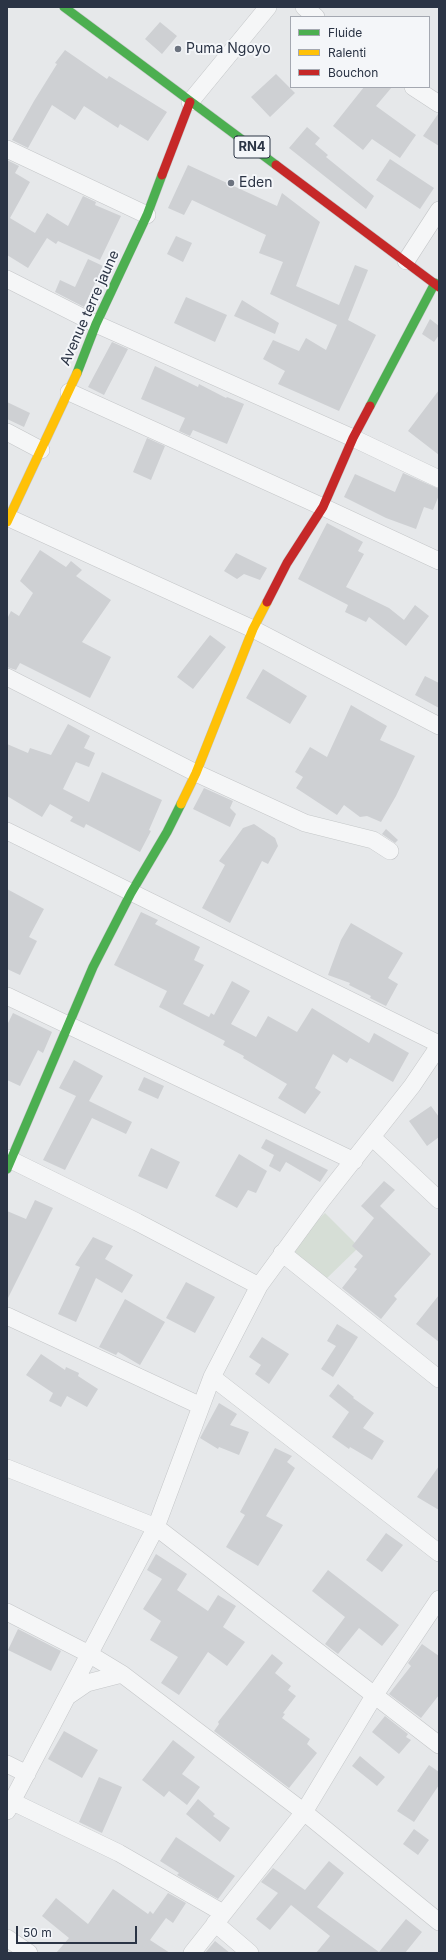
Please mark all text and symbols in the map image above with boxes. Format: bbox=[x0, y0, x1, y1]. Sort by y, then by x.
legend bbox=[290, 16, 430, 88]
text: Fluide bbox=[328, 25, 362, 40]
place label: Puma Ngoyo bbox=[186, 41, 271, 57]
marker: Puma Ngoyo bbox=[173, 44, 183, 54]
text: Ralenti bbox=[328, 45, 366, 60]
text: Bouchon bbox=[328, 65, 378, 80]
road number: RN4 bbox=[234, 136, 270, 158]
place label: Eden bbox=[239, 175, 272, 191]
marker: Eden bbox=[226, 178, 236, 188]
street label: Avenue terre jaune bbox=[57, 248, 123, 368]
scale bar bbox=[18, 1918, 139, 1944]
text: 50 m bbox=[23, 1925, 52, 1940]

